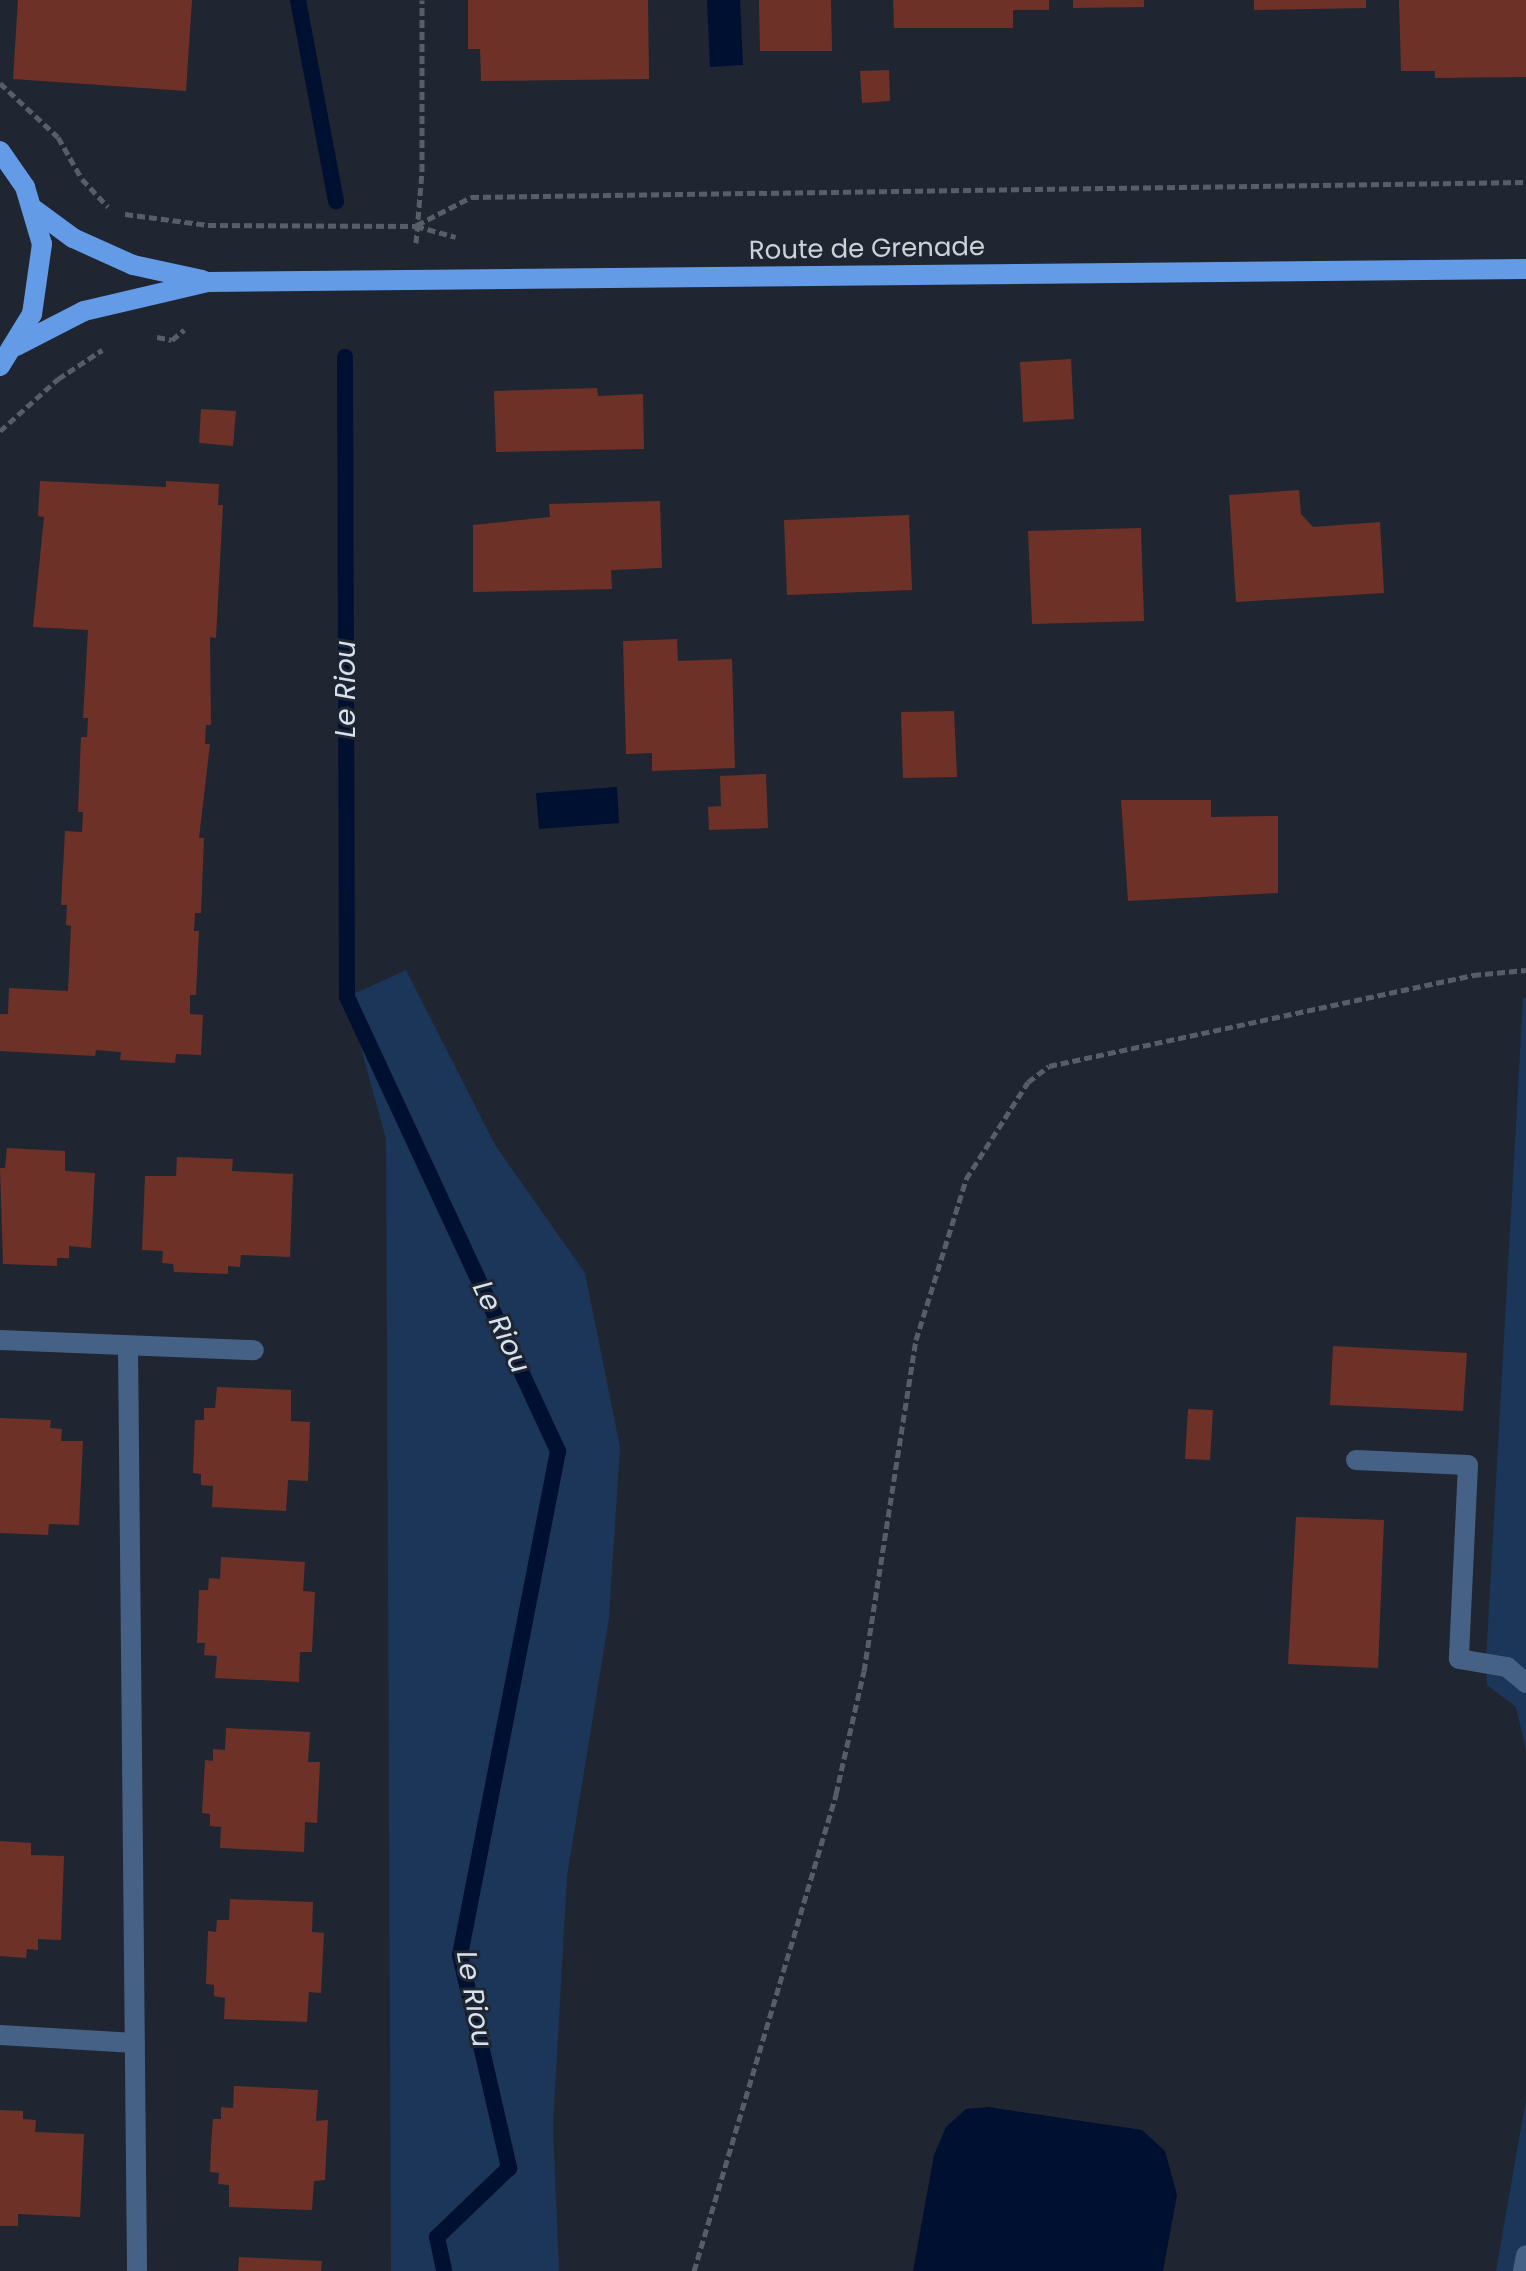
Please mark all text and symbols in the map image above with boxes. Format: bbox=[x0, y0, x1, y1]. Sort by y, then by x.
street label: Route de Grenade bbox=[749, 231, 985, 267]
water label: Le Riou bbox=[329, 640, 363, 738]
water label: Le Riou bbox=[465, 1276, 537, 1378]
water label: Le Riou bbox=[449, 1948, 499, 2050]

